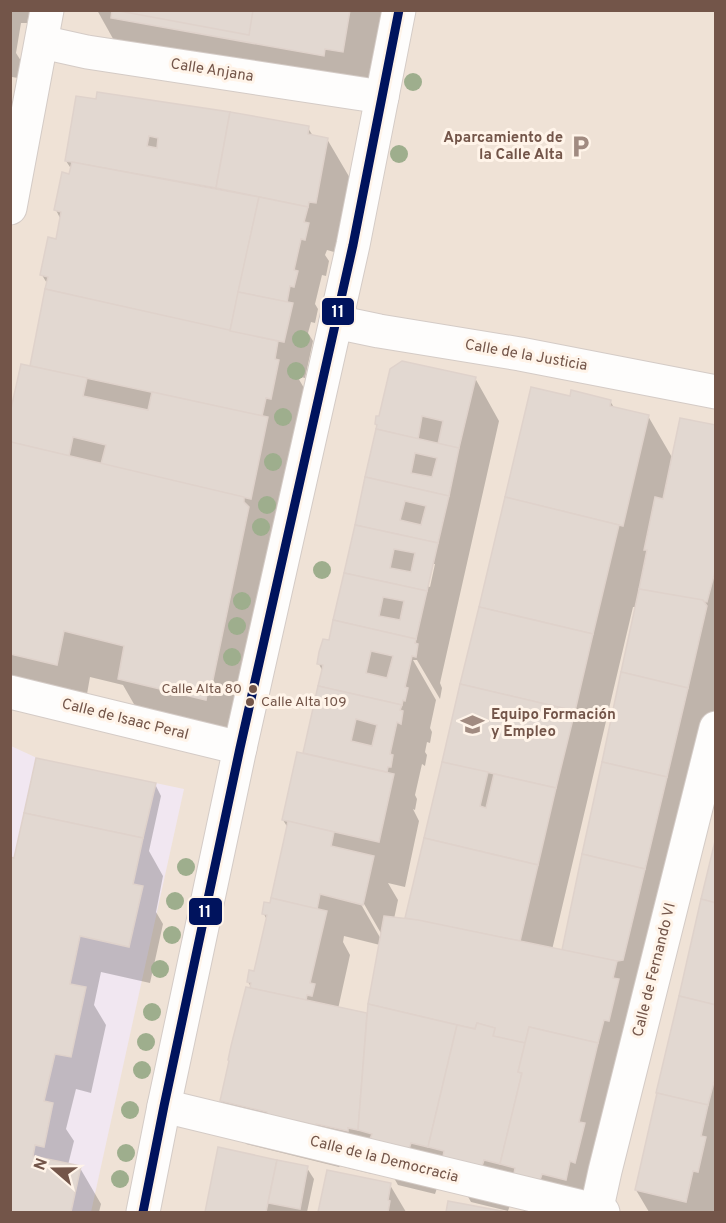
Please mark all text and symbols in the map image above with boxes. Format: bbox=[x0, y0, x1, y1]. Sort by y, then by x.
street label: Calle Anjana bbox=[169, 55, 255, 87]
place label: Aparcamiento de la Calle Alta bbox=[443, 129, 563, 165]
parking icon: Aparcamiento de la Calle Alta bbox=[568, 134, 594, 160]
line badge: 11 bbox=[321, 297, 355, 326]
text: 11 bbox=[332, 303, 344, 323]
street label: Calle de la Justicia bbox=[463, 336, 589, 376]
place label: Calle Alta 80 bbox=[162, 681, 242, 698]
marker: Calle Alta 80 bbox=[247, 683, 259, 695]
place label: Calle Alta 109 bbox=[261, 694, 347, 711]
street label: Calle de Isaac Peral bbox=[60, 695, 190, 745]
marker: Calle Alta 109 bbox=[244, 696, 256, 708]
place label: Equipo Formación y Empleo bbox=[491, 706, 616, 742]
school or university icon: Equipo Formación y Empleo bbox=[460, 711, 486, 737]
line badge: 11 bbox=[188, 897, 223, 926]
street label: Calle de Fernando VI bbox=[629, 901, 681, 1039]
text: 11 bbox=[199, 903, 211, 923]
street label: Calle de la Democracia bbox=[308, 1132, 460, 1188]
north arrow bbox=[24, 1139, 84, 1199]
text: N bbox=[30, 1156, 53, 1173]

